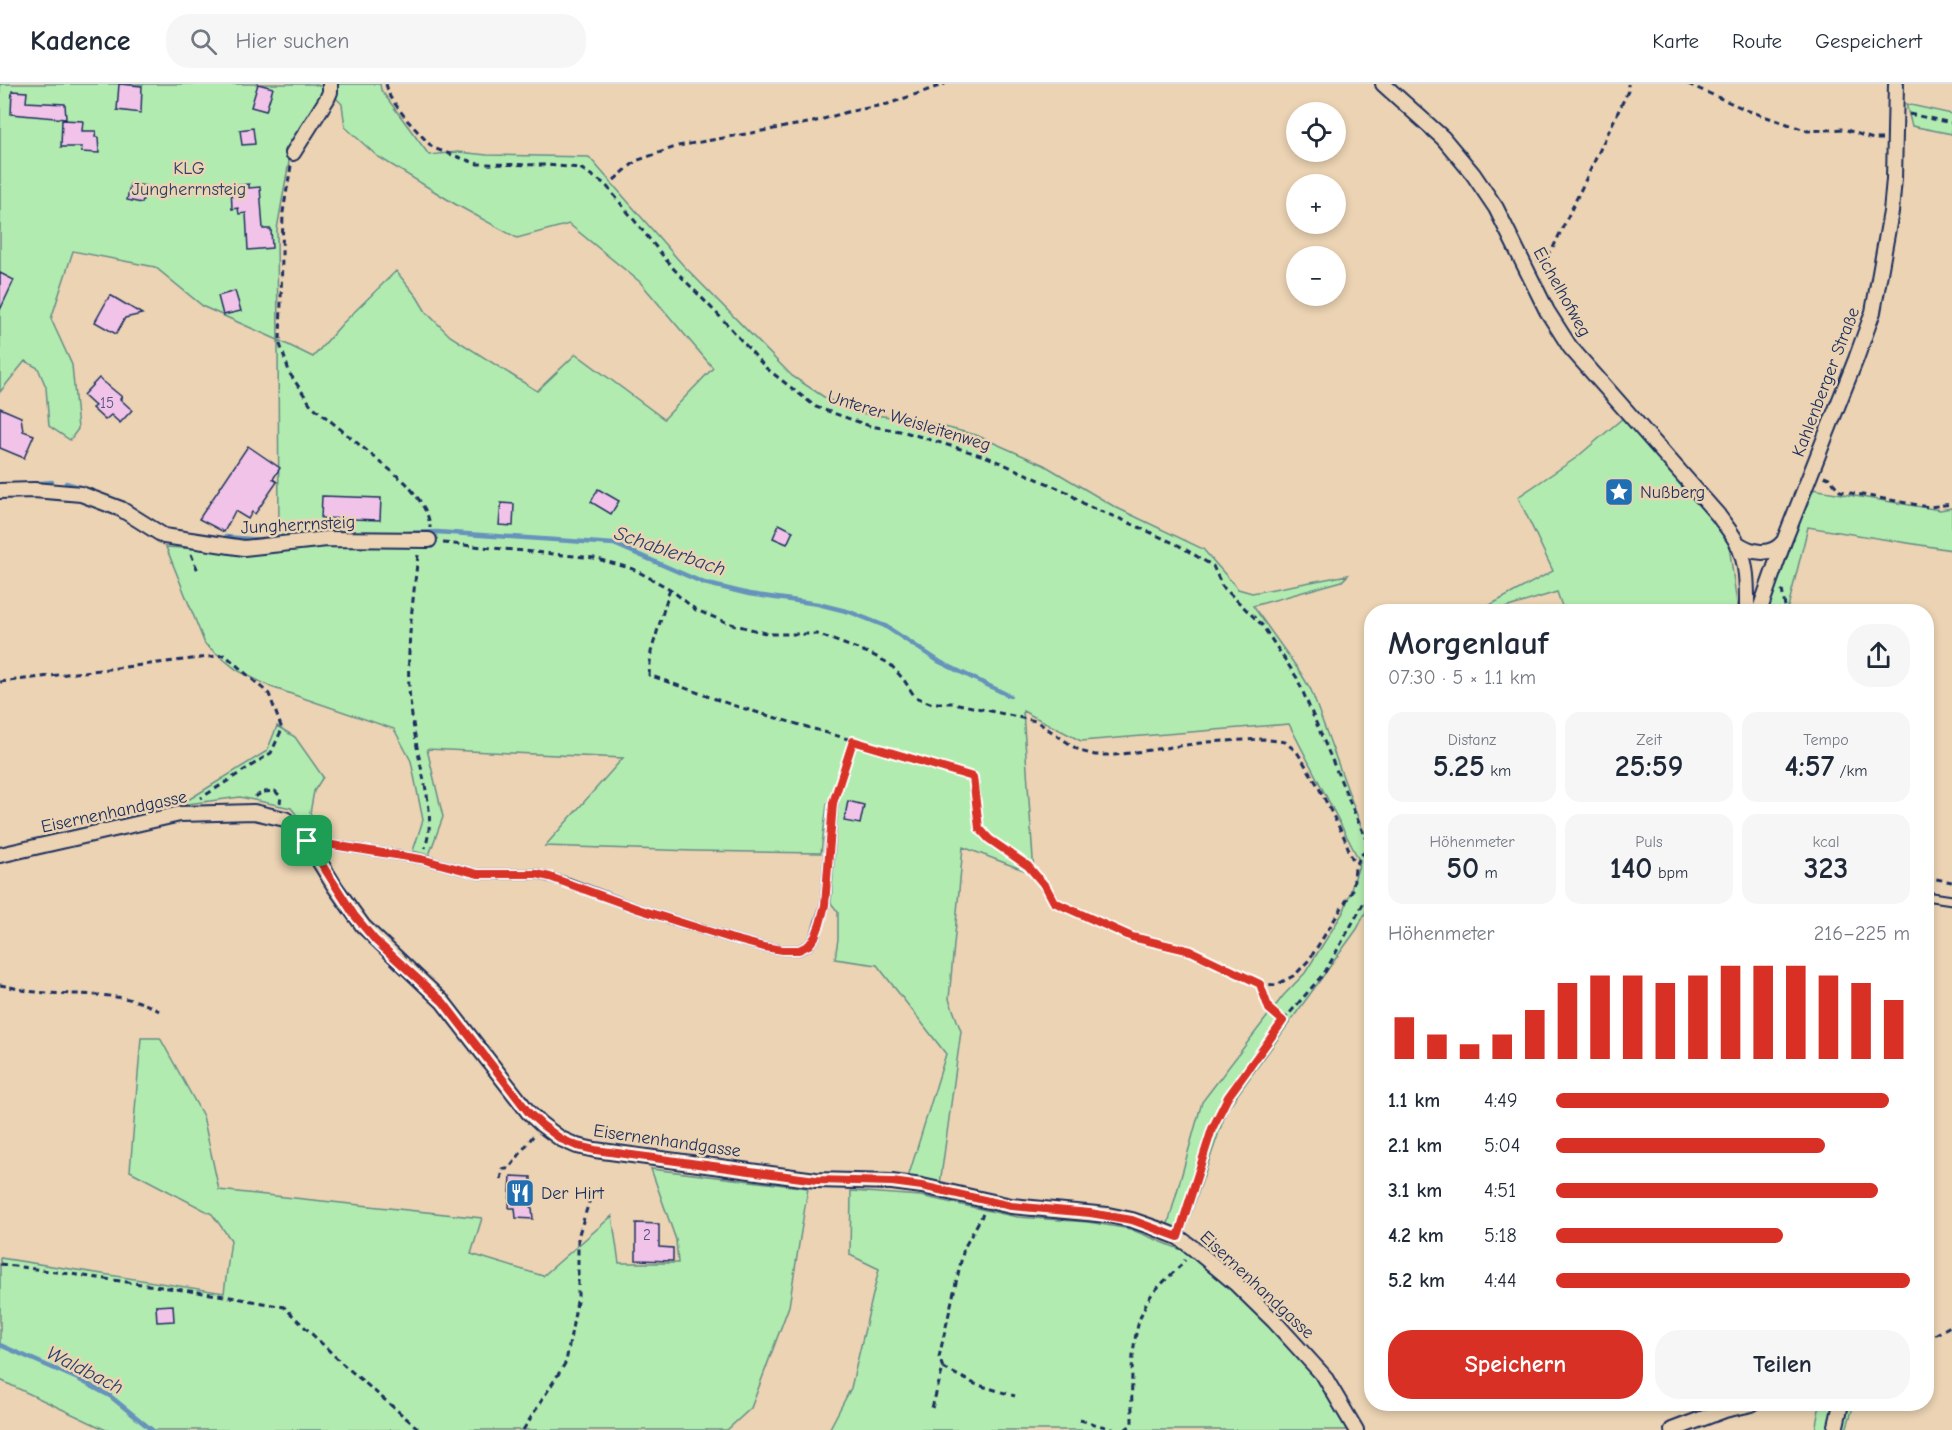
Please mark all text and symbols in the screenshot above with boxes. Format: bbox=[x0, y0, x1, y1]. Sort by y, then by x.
search box bbox=[166, 14, 586, 68]
text: Kadence bbox=[30, 25, 130, 57]
icon: search bbox=[187, 25, 220, 58]
text: Hier suchen bbox=[235, 28, 349, 54]
text: Karte bbox=[1652, 29, 1699, 53]
text: Route bbox=[1732, 29, 1782, 53]
text: Gespeichert bbox=[1815, 29, 1922, 53]
map controls bbox=[1286, 102, 1346, 306]
button: locate bbox=[1286, 102, 1346, 162]
park label: KLG Jungherrnsteig bbox=[132, 158, 246, 200]
button: + bbox=[1286, 174, 1346, 234]
street label: Eichelhofweg bbox=[1529, 243, 1595, 341]
button: − bbox=[1286, 246, 1346, 306]
street label: Kahlenberger Straße bbox=[1788, 304, 1864, 460]
street label: Unterer Weisleitenweg bbox=[825, 386, 993, 456]
house number: 15 bbox=[100, 394, 114, 412]
place icon: Nußberg bbox=[1603, 476, 1635, 508]
place label: Nußberg bbox=[1640, 482, 1705, 503]
street label: Jungherrnsteig bbox=[240, 512, 356, 538]
water label: Schablerbach bbox=[611, 521, 729, 581]
text: Morgenlauf bbox=[1388, 624, 1548, 662]
button: share bbox=[1847, 624, 1910, 687]
text: 07:30 · 5 × 1.1 km bbox=[1388, 666, 1536, 689]
text: Distanz bbox=[1448, 731, 1496, 749]
text: Zeit bbox=[1636, 731, 1662, 749]
text: Tempo bbox=[1803, 731, 1849, 749]
text: 5.25 bbox=[1433, 749, 1485, 784]
text: 25:59 bbox=[1615, 749, 1683, 784]
text: 4:57 bbox=[1784, 749, 1834, 784]
text: km bbox=[1485, 762, 1511, 780]
text: /km bbox=[1834, 762, 1868, 780]
street label: Eisernenhandgasse bbox=[39, 786, 189, 838]
pin bbox=[281, 815, 332, 866]
icon: arrive bbox=[290, 824, 323, 857]
text: Höhenmeter bbox=[1429, 833, 1515, 851]
text: Puls bbox=[1635, 833, 1663, 851]
text: kcal bbox=[1813, 833, 1839, 851]
text: 50 bbox=[1446, 851, 1479, 886]
text: 140 bbox=[1610, 851, 1653, 886]
text: 323 bbox=[1804, 851, 1848, 886]
text: m bbox=[1479, 864, 1498, 882]
text: bpm bbox=[1653, 864, 1688, 882]
text: Höhenmeter bbox=[1388, 922, 1495, 945]
text: 216–225 m bbox=[1814, 922, 1910, 945]
text: 1.1 km bbox=[1388, 1089, 1440, 1112]
text: 4:49 bbox=[1484, 1089, 1518, 1112]
street label: Eisernenhandgasse bbox=[592, 1120, 742, 1162]
text: 2.1 km bbox=[1388, 1134, 1442, 1157]
text: 5:04 bbox=[1484, 1134, 1520, 1157]
restaurant icon: Der Hirt bbox=[504, 1177, 536, 1209]
text: 3.1 km bbox=[1388, 1179, 1442, 1202]
text: 4:51 bbox=[1484, 1179, 1516, 1202]
place label: Der Hirt bbox=[541, 1183, 605, 1204]
text: 4.2 km bbox=[1388, 1224, 1444, 1247]
text: 5:18 bbox=[1484, 1224, 1517, 1247]
house number: 2 bbox=[643, 1226, 651, 1244]
street label: Eisernenhandgasse bbox=[1195, 1227, 1319, 1343]
text: 5.2 km bbox=[1388, 1269, 1445, 1292]
text: 4:44 bbox=[1484, 1269, 1517, 1292]
button: Speichern bbox=[1388, 1330, 1643, 1399]
button: Teilen bbox=[1655, 1330, 1910, 1399]
water label: Waldbach bbox=[43, 1341, 127, 1399]

